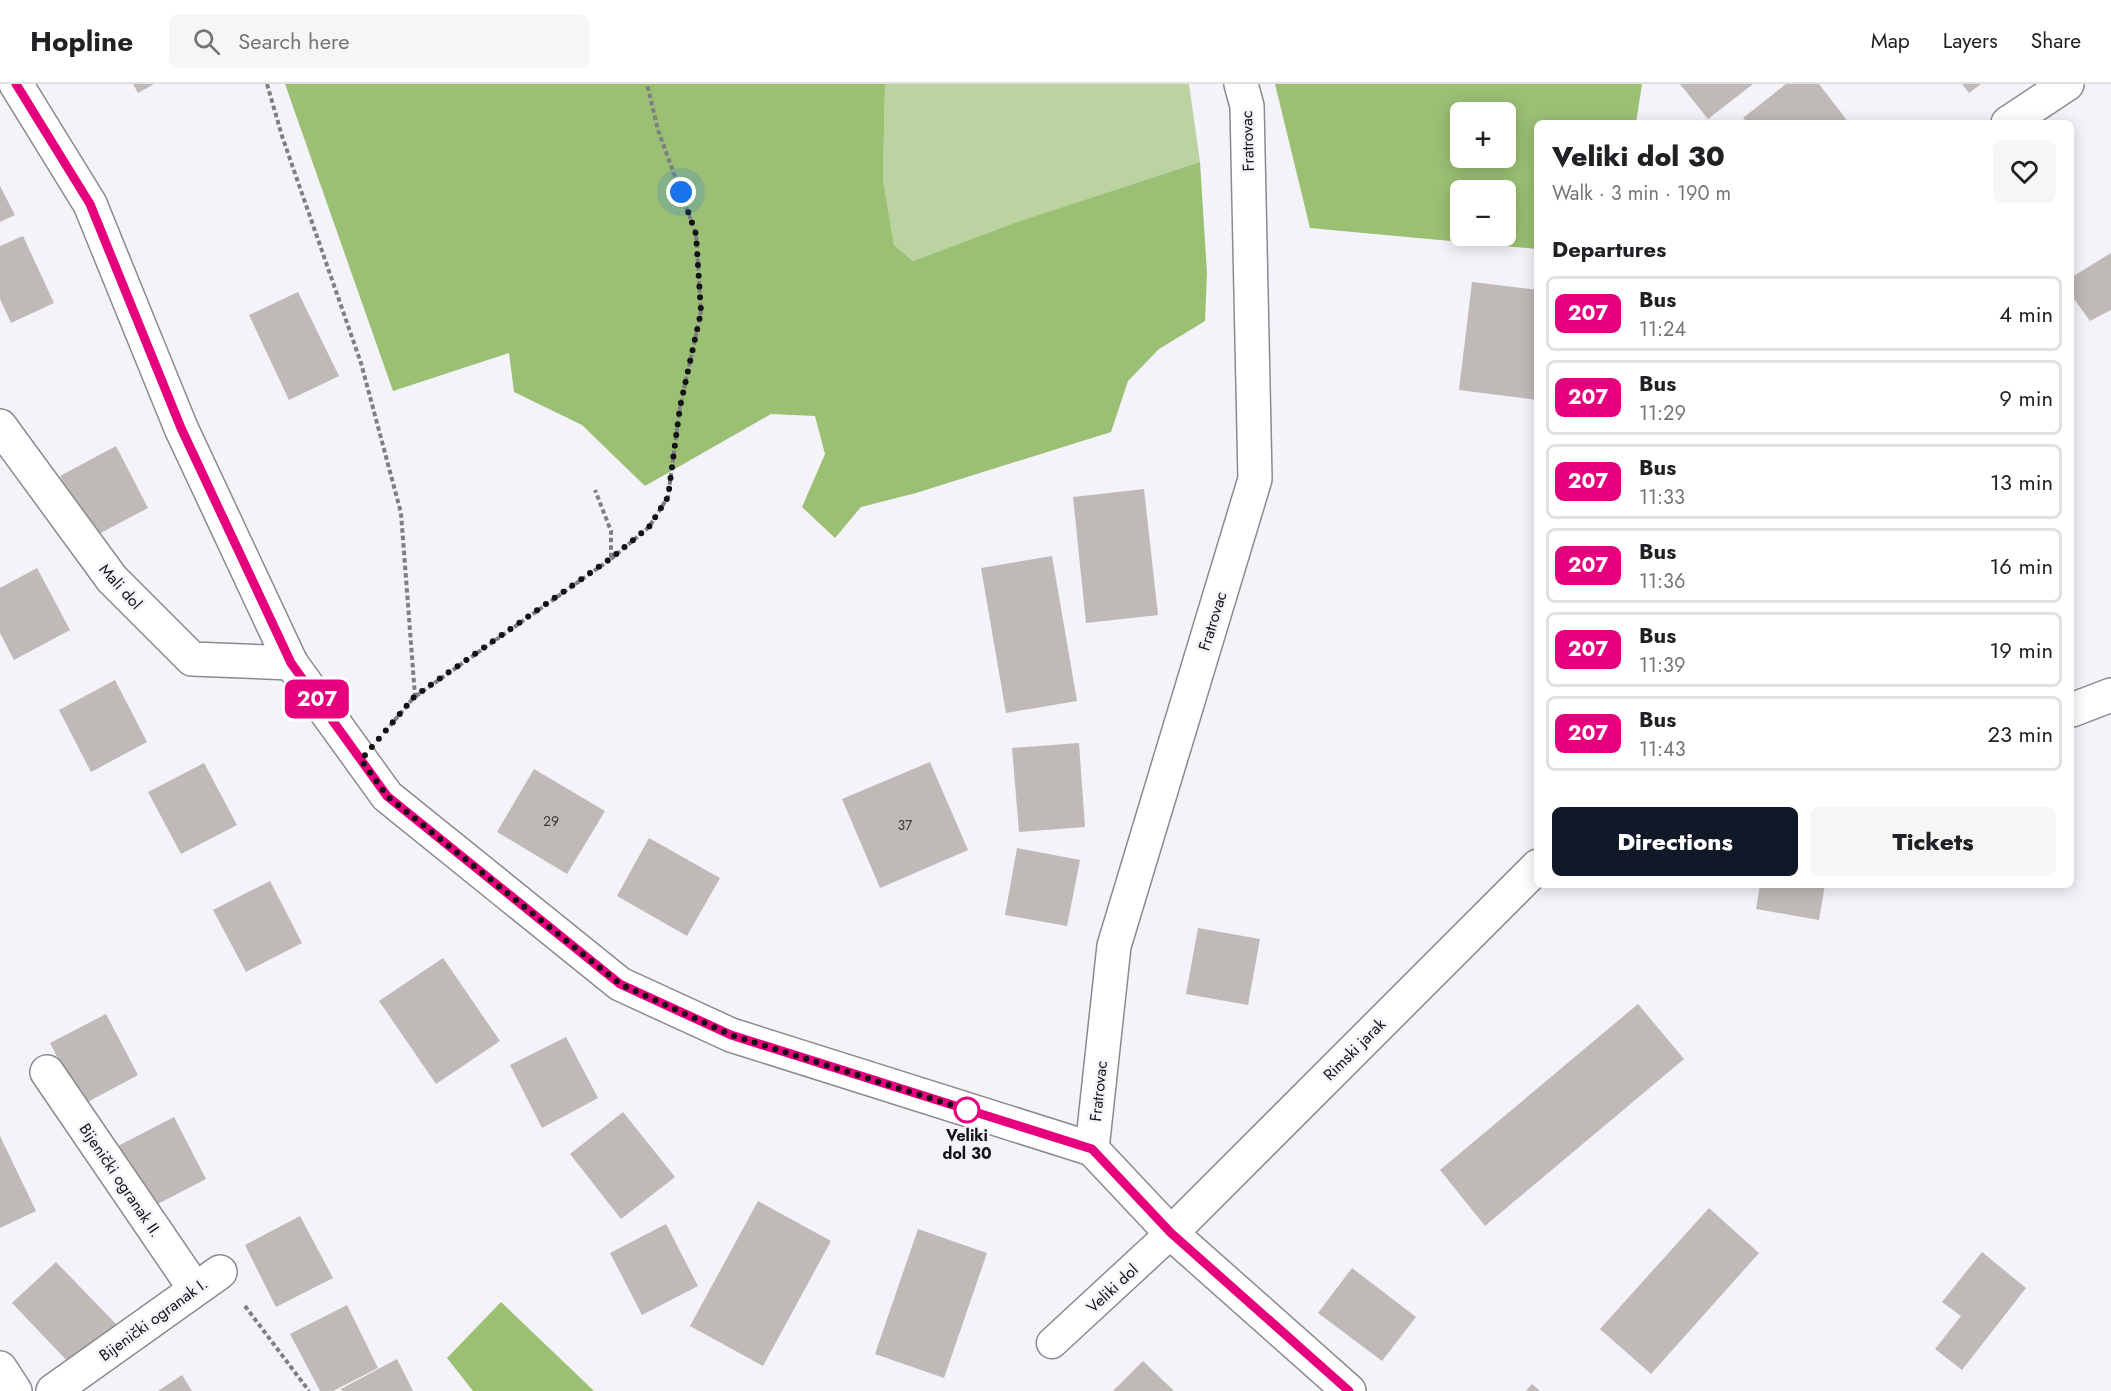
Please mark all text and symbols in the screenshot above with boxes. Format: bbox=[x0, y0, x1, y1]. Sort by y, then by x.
search box bbox=[169, 14, 589, 68]
text: Hopline bbox=[30, 21, 133, 62]
icon: search bbox=[190, 25, 223, 58]
text: Search here bbox=[238, 25, 350, 57]
text: Map bbox=[1871, 26, 1910, 56]
text: Layers bbox=[1943, 26, 1998, 56]
text: Share bbox=[2031, 26, 2081, 56]
map controls bbox=[1450, 102, 1516, 246]
button: + bbox=[1450, 102, 1516, 168]
street label: Fratrovac bbox=[1235, 110, 1260, 172]
text: Veliki dol 30 bbox=[1552, 136, 1725, 177]
button: heart bbox=[1993, 140, 2056, 203]
your location bbox=[666, 177, 696, 207]
text: Walk · 3 min · 190 m bbox=[1552, 179, 1731, 208]
button: − bbox=[1450, 180, 1516, 246]
text: Departures bbox=[1552, 233, 1666, 265]
text: Bus bbox=[1639, 283, 1676, 315]
text: 207 bbox=[1568, 298, 1608, 328]
text: 4 min bbox=[1999, 298, 2053, 330]
text: 11:24 bbox=[1639, 315, 1686, 344]
text: Bus bbox=[1639, 367, 1676, 399]
text: 207 bbox=[1568, 382, 1608, 412]
text: 9 min bbox=[1999, 382, 2053, 414]
text: 11:29 bbox=[1639, 399, 1686, 428]
text: Bus bbox=[1639, 451, 1676, 483]
text: 207 bbox=[1568, 466, 1608, 496]
text: 13 min bbox=[1990, 466, 2053, 498]
text: 11:33 bbox=[1639, 483, 1685, 512]
text: Bus bbox=[1639, 535, 1676, 567]
text: 207 bbox=[1568, 550, 1608, 580]
text: 16 min bbox=[1989, 550, 2053, 582]
street label: Mali dol bbox=[94, 558, 148, 614]
text: 11:36 bbox=[1639, 567, 1685, 596]
street label: Fratrovac bbox=[1193, 589, 1232, 654]
text: Bus bbox=[1639, 619, 1676, 651]
text: 207 bbox=[1568, 634, 1608, 664]
text: 19 min bbox=[1989, 634, 2053, 666]
text: 11:39 bbox=[1639, 651, 1685, 680]
line badge: 207 bbox=[282, 680, 352, 718]
text: 207 bbox=[297, 684, 337, 714]
text: Bus bbox=[1639, 703, 1676, 735]
text: 207 bbox=[1568, 718, 1608, 748]
text: 23 min bbox=[1987, 718, 2053, 750]
text: 11:43 bbox=[1639, 735, 1686, 764]
button: Directions bbox=[1552, 807, 1798, 876]
button: Tickets bbox=[1810, 807, 2056, 876]
house number: 29 bbox=[543, 811, 559, 831]
house number: 37 bbox=[898, 815, 913, 835]
street label: Rimski jarak bbox=[1318, 1012, 1391, 1086]
street label: Fratrovac bbox=[1084, 1060, 1113, 1123]
marker: Veliki dol 30 bbox=[954, 1097, 980, 1123]
street label: Bijenički ogranak II. bbox=[74, 1119, 167, 1242]
place label: Veliki dol 30 bbox=[943, 1124, 991, 1165]
street label: Veliki dol bbox=[1081, 1259, 1143, 1318]
street label: Bijenički ogranak I. bbox=[94, 1272, 212, 1367]

